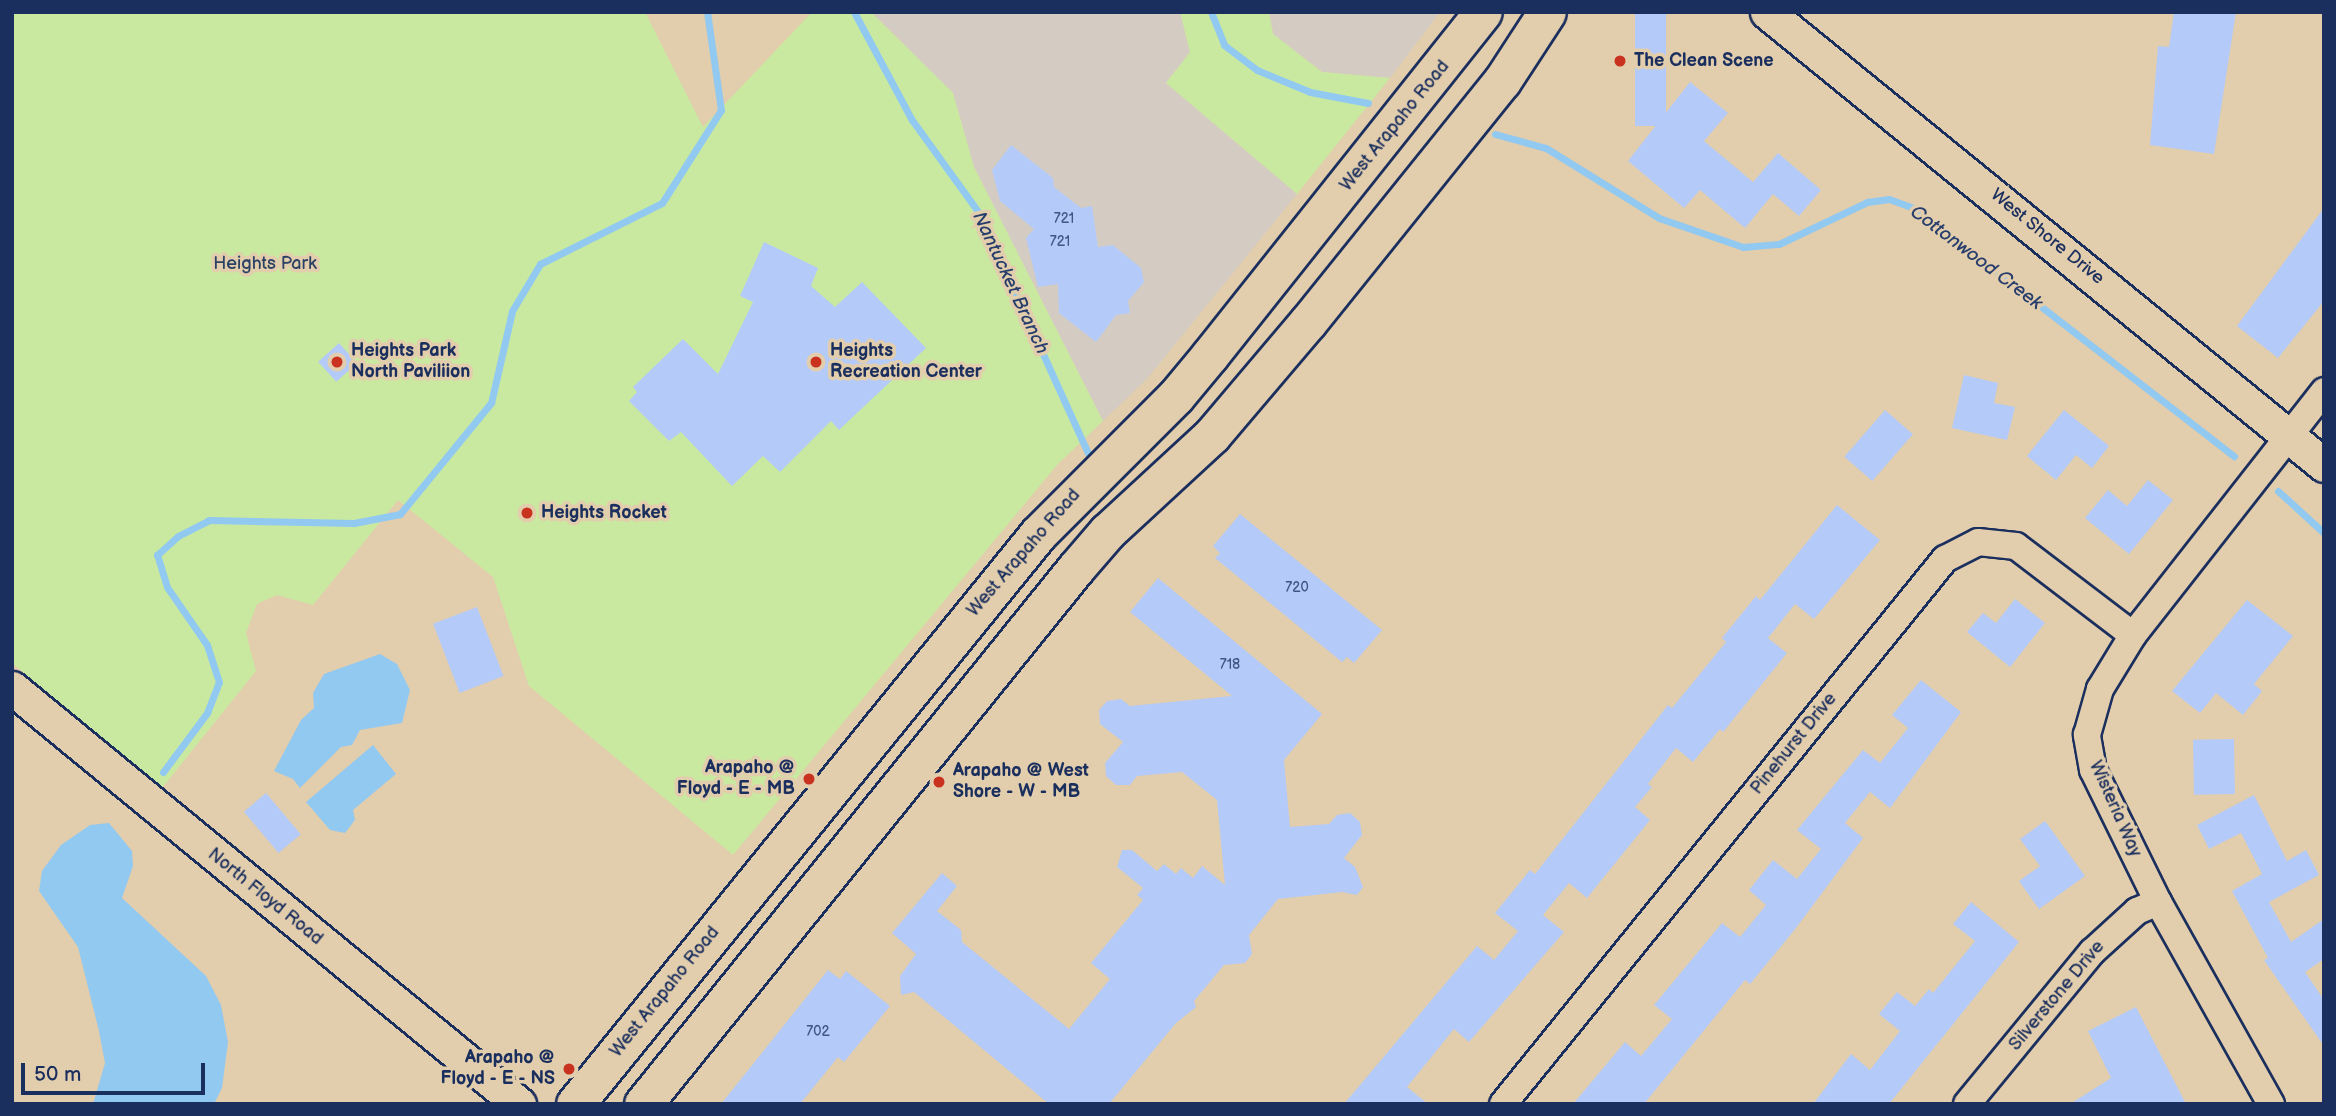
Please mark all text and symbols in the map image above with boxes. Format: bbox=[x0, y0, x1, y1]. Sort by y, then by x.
place label: The Clean Scene bbox=[1634, 50, 1774, 72]
marker: The Clean Scene bbox=[1612, 53, 1628, 69]
street label: West Arapaho Road bbox=[1336, 56, 1454, 196]
street label: West Shore Drive bbox=[1986, 184, 2108, 290]
water label: Cottonwood Creek bbox=[1905, 201, 2047, 315]
water label: Nantucket Branch bbox=[967, 208, 1053, 358]
house number: 721 bbox=[1054, 211, 1074, 227]
house number: 721 bbox=[1050, 234, 1070, 250]
park label: Heights Park bbox=[213, 253, 317, 275]
place label: Heights Park North Paviliion bbox=[351, 341, 470, 384]
place label: Heights Recreation Center bbox=[830, 341, 982, 384]
marker: Heights Park North Paviliion bbox=[329, 354, 345, 370]
marker: Heights Recreation Center bbox=[808, 354, 824, 370]
street label: West Arapaho Road bbox=[963, 485, 1085, 621]
place label: Heights Rocket bbox=[541, 502, 667, 524]
marker: Heights Rocket bbox=[519, 505, 535, 521]
house number: 720 bbox=[1285, 580, 1309, 596]
house number: 718 bbox=[1220, 657, 1240, 673]
street label: Pinehurst Drive bbox=[1746, 689, 1842, 799]
street label: Wisteria Way bbox=[2084, 757, 2146, 861]
place label: Arapaho @ Floyd - E - MB bbox=[677, 758, 795, 800]
place label: Arapaho @ West Shore - W - MB bbox=[953, 761, 1089, 804]
marker: Arapaho @ Floyd - E - MB bbox=[801, 771, 817, 787]
marker: Arapaho @ West Shore - W - MB bbox=[931, 774, 947, 790]
street label: North Floyd Road bbox=[203, 844, 327, 950]
street label: West Arapaho Road bbox=[606, 922, 724, 1062]
street label: Silverstone Drive bbox=[2005, 937, 2109, 1055]
house number: 702 bbox=[806, 1024, 830, 1040]
place label: Arapaho @ Floyd - E - NS bbox=[441, 1048, 555, 1090]
scale bar bbox=[24, 1050, 208, 1094]
marker: Arapaho @ Floyd - E - NS bbox=[561, 1061, 577, 1077]
text: 50 m bbox=[34, 1062, 81, 1087]

